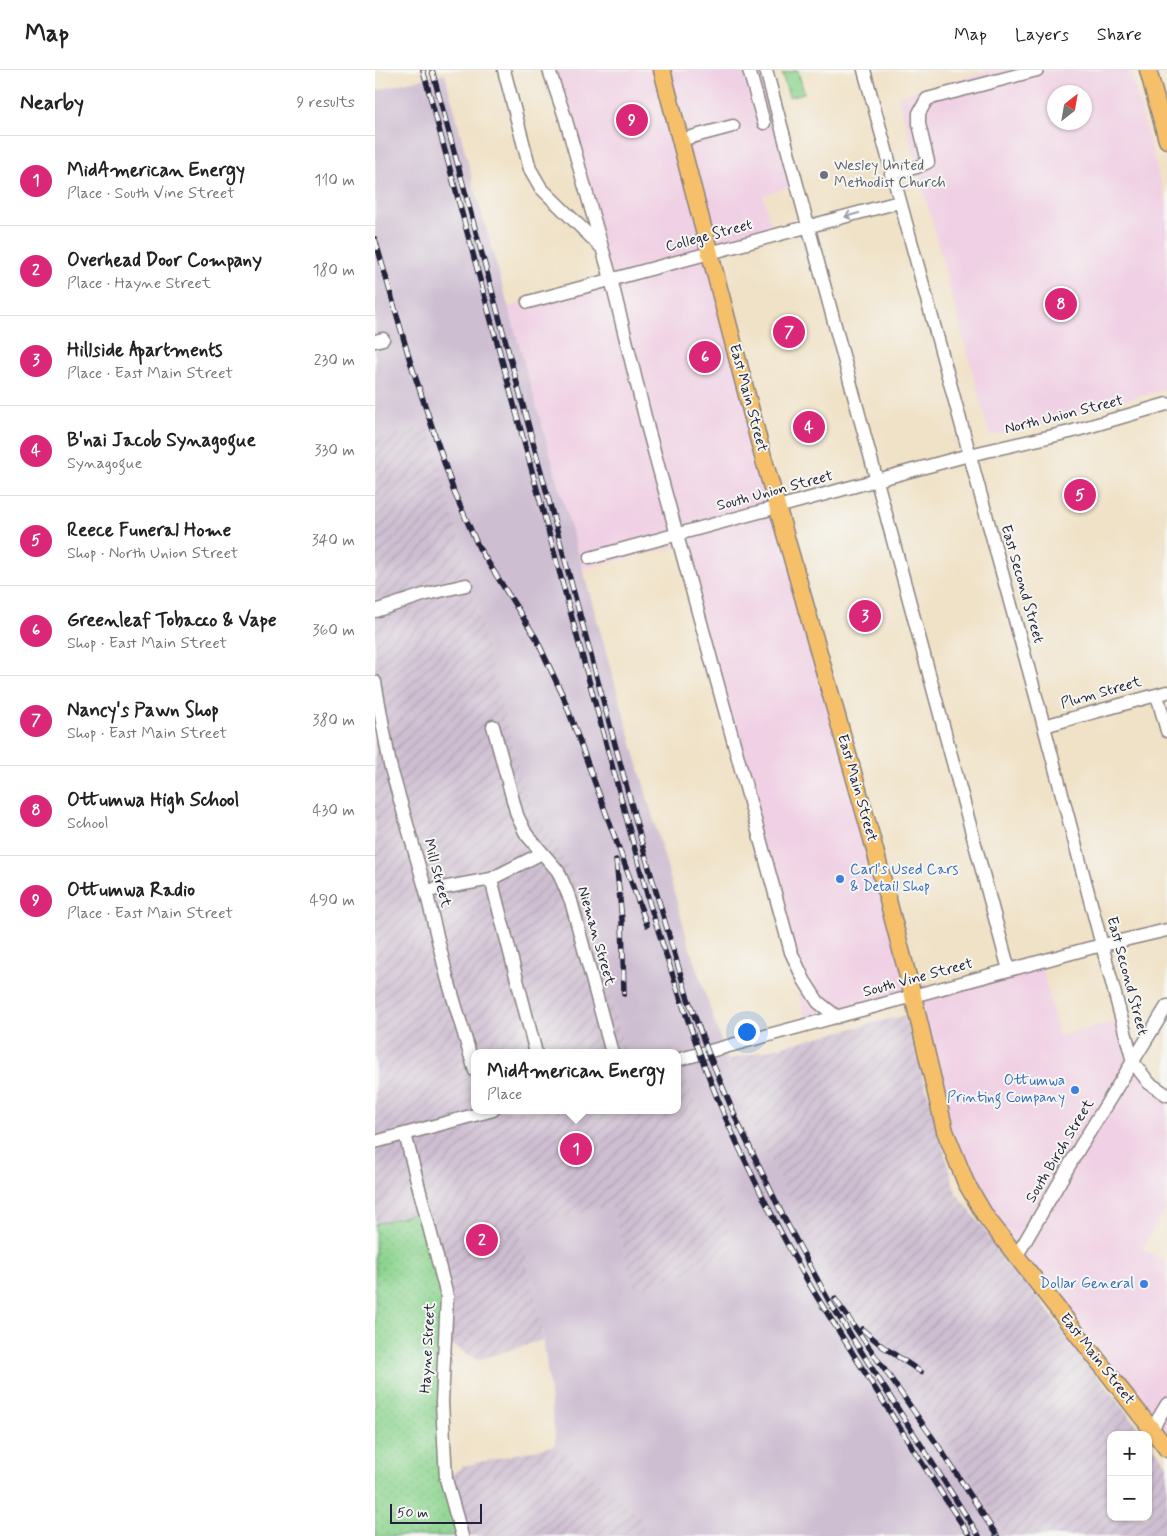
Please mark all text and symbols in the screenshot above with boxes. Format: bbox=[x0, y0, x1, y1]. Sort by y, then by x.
text: Map bbox=[25, 19, 69, 50]
text: Map bbox=[954, 23, 987, 47]
text: Layers bbox=[1015, 23, 1069, 47]
text: Share bbox=[1097, 23, 1142, 47]
north arrow bbox=[1047, 85, 1092, 130]
text: Nearby bbox=[20, 89, 84, 117]
text: 9 results bbox=[297, 92, 355, 113]
pin: 9 bbox=[616, 101, 648, 139]
place label: Wesley United Methodist Church bbox=[834, 156, 946, 193]
text: MidAmerican Energy bbox=[67, 158, 245, 183]
marker: Wesley United Methodist Church bbox=[818, 169, 830, 181]
text: 1 bbox=[32, 170, 40, 191]
text: 110 m bbox=[314, 170, 355, 191]
text: Place · South Vine Street bbox=[67, 183, 235, 204]
one-way arrow bbox=[845, 210, 861, 220]
street label: College Street bbox=[663, 215, 755, 257]
text: Overhead Door Company bbox=[67, 248, 262, 273]
text: 2 bbox=[32, 260, 40, 281]
text: 180 m bbox=[312, 260, 355, 281]
text: Place · Hayne Street bbox=[67, 273, 211, 294]
pin: 8 bbox=[1045, 285, 1077, 323]
pin: 7 bbox=[773, 313, 805, 351]
text: Hillside Apartments bbox=[67, 338, 223, 363]
pin: 6 bbox=[689, 338, 721, 376]
street label: East Main Street bbox=[724, 342, 772, 454]
text: 3 bbox=[32, 350, 40, 371]
text: 230 m bbox=[314, 350, 355, 371]
text: Place · East Main Street bbox=[67, 363, 233, 384]
street label: North Union Street bbox=[1003, 391, 1125, 439]
pin: 4 bbox=[793, 408, 825, 446]
text: B'nai Jacob Synagogue bbox=[67, 428, 256, 453]
text: 4 bbox=[31, 440, 41, 461]
text: 330 m bbox=[314, 440, 355, 461]
text: Synagogue bbox=[67, 453, 142, 474]
street label: South Union Street bbox=[715, 466, 835, 516]
pin: 5 bbox=[1064, 476, 1096, 514]
text: Reece Funeral Home bbox=[67, 518, 231, 543]
street label: East Second Street bbox=[996, 522, 1049, 646]
text: 5 bbox=[31, 530, 41, 551]
text: 340 m bbox=[311, 530, 355, 551]
text: Shop · North Union Street bbox=[67, 543, 238, 564]
pin: 3 bbox=[849, 597, 881, 635]
text: Greenleaf Tobacco & Vape bbox=[67, 608, 277, 633]
text: 6 bbox=[32, 620, 40, 641]
text: 360 m bbox=[312, 620, 355, 641]
text: Shop · East Main Street bbox=[67, 633, 227, 654]
street label: Plum Street bbox=[1058, 672, 1144, 714]
text: Nancy's Pawn Shop bbox=[67, 698, 219, 723]
text: 7 bbox=[31, 710, 41, 731]
text: 380 m bbox=[312, 710, 355, 731]
text: Shop · East Main Street bbox=[67, 723, 227, 744]
street label: East Main Street bbox=[832, 732, 882, 844]
text: Ottumwa High School bbox=[67, 788, 239, 813]
text: 8 bbox=[31, 800, 41, 821]
text: 430 m bbox=[312, 800, 355, 821]
text: School bbox=[67, 813, 108, 834]
street label: Mill Street bbox=[418, 837, 456, 910]
place label: Carl's Used Cars & Detail Shop bbox=[850, 860, 958, 897]
marker: Carl's Used Cars & Detail Shop bbox=[834, 873, 846, 885]
text: Ottumwa Radio bbox=[67, 878, 195, 903]
street label: Nieman Street bbox=[572, 884, 620, 988]
text: 9 bbox=[32, 890, 40, 911]
text: 490 m bbox=[309, 890, 355, 911]
text: Place · East Main Street bbox=[67, 903, 233, 924]
street label: East Second Street bbox=[1102, 914, 1153, 1038]
street label: South Vine Street bbox=[861, 954, 975, 1002]
your location bbox=[734, 1019, 760, 1045]
popup bbox=[471, 1049, 681, 1114]
text: MidAmerican Energy bbox=[487, 1059, 665, 1084]
place label: Ottumwa Printing Company bbox=[947, 1071, 1065, 1109]
text: Place bbox=[487, 1084, 522, 1105]
marker: Ottumwa Printing Company bbox=[1069, 1084, 1081, 1096]
street label: South Birch Street bbox=[1021, 1095, 1099, 1206]
pin: 1 bbox=[560, 1130, 592, 1168]
pin: 2 bbox=[466, 1221, 498, 1259]
place label: Dollar General bbox=[1040, 1274, 1134, 1294]
marker: Dollar General bbox=[1138, 1278, 1150, 1290]
street label: Hayne Street bbox=[416, 1302, 440, 1394]
street label: East Main Street bbox=[1055, 1309, 1139, 1409]
map controls bbox=[1107, 1431, 1152, 1521]
button: + bbox=[1107, 1431, 1152, 1476]
button: − bbox=[1107, 1476, 1152, 1521]
scale bar bbox=[390, 1501, 483, 1524]
text: 50 m bbox=[397, 1504, 428, 1522]

